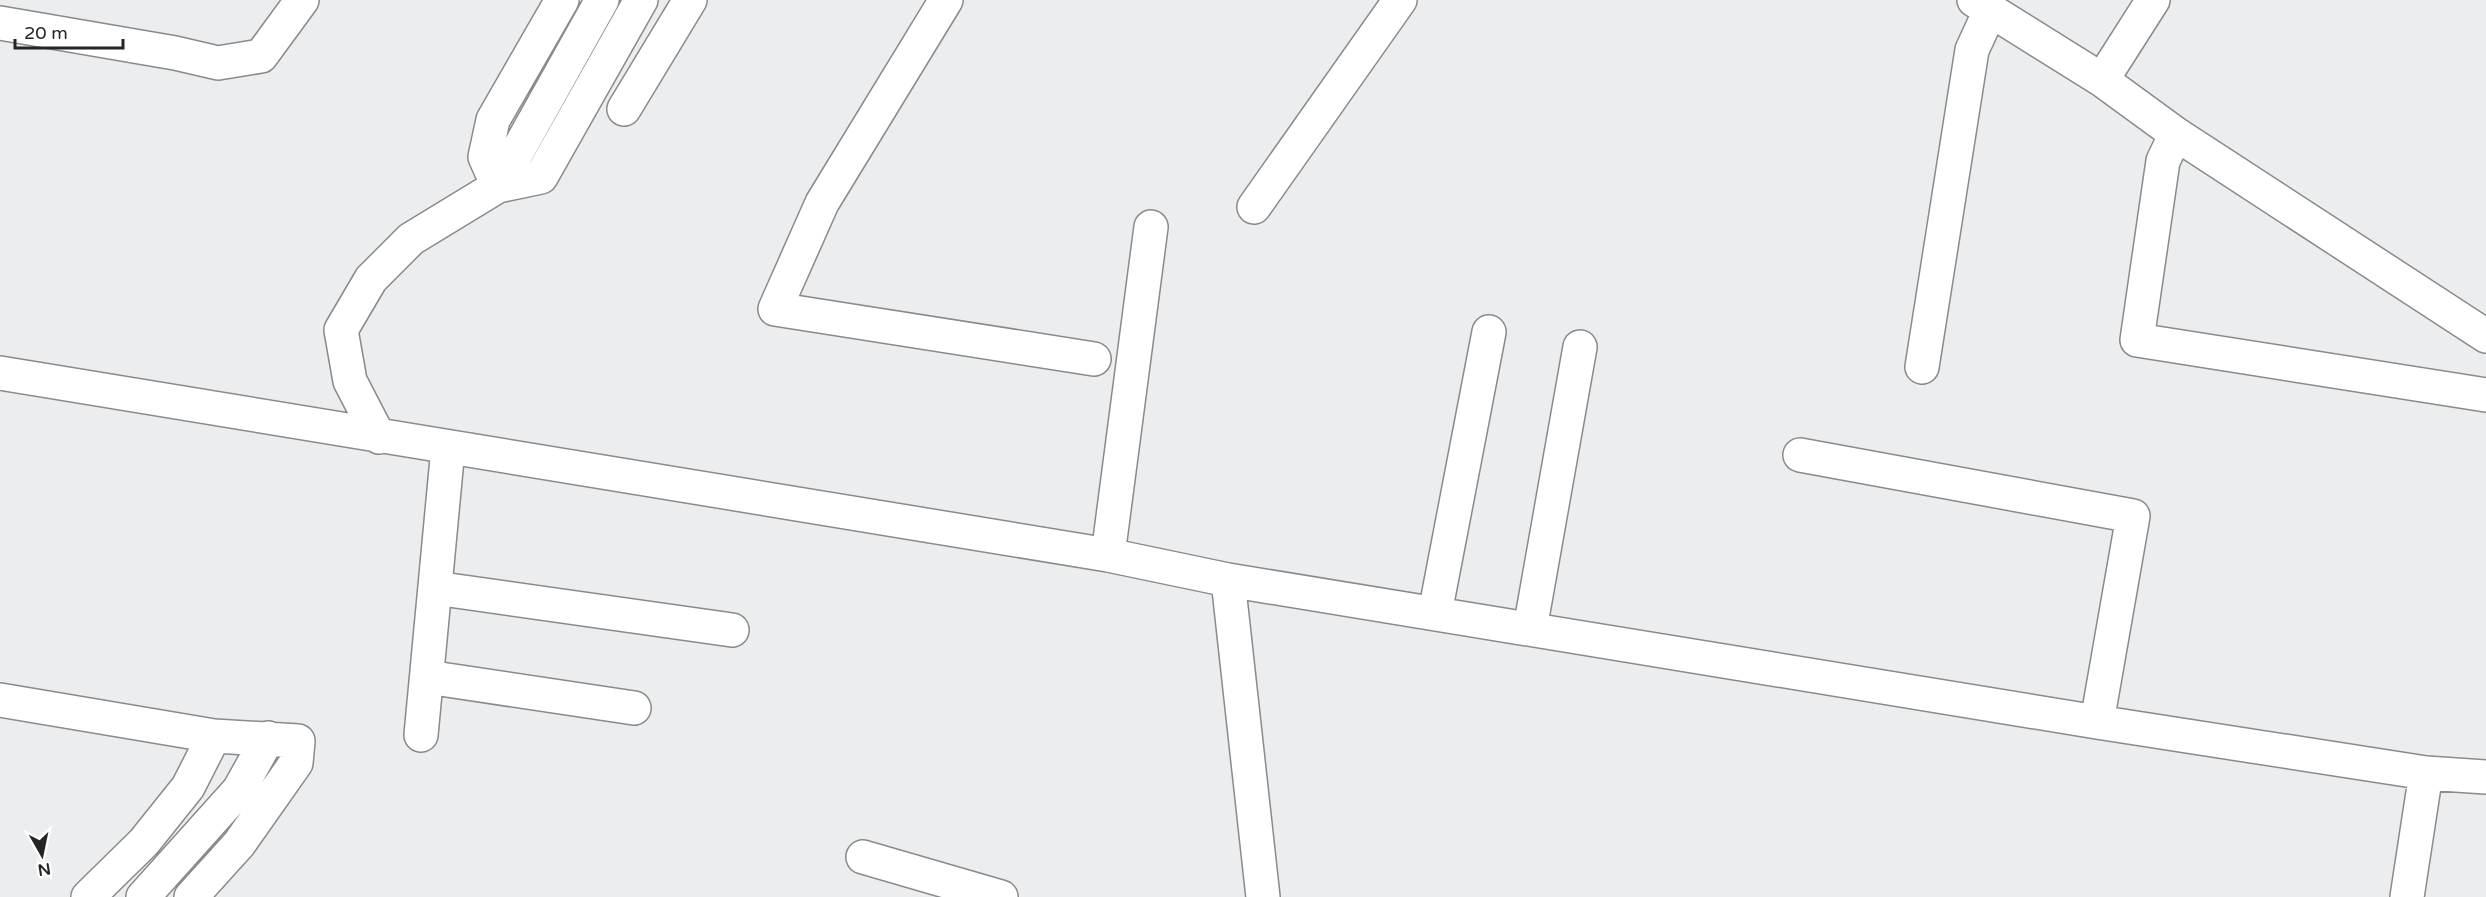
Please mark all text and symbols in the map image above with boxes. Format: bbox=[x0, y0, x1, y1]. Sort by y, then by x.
scale bar bbox=[15, 12, 123, 50]
text: 20 m bbox=[24, 22, 68, 44]
north arrow bbox=[12, 825, 72, 885]
text: N bbox=[36, 858, 52, 880]

